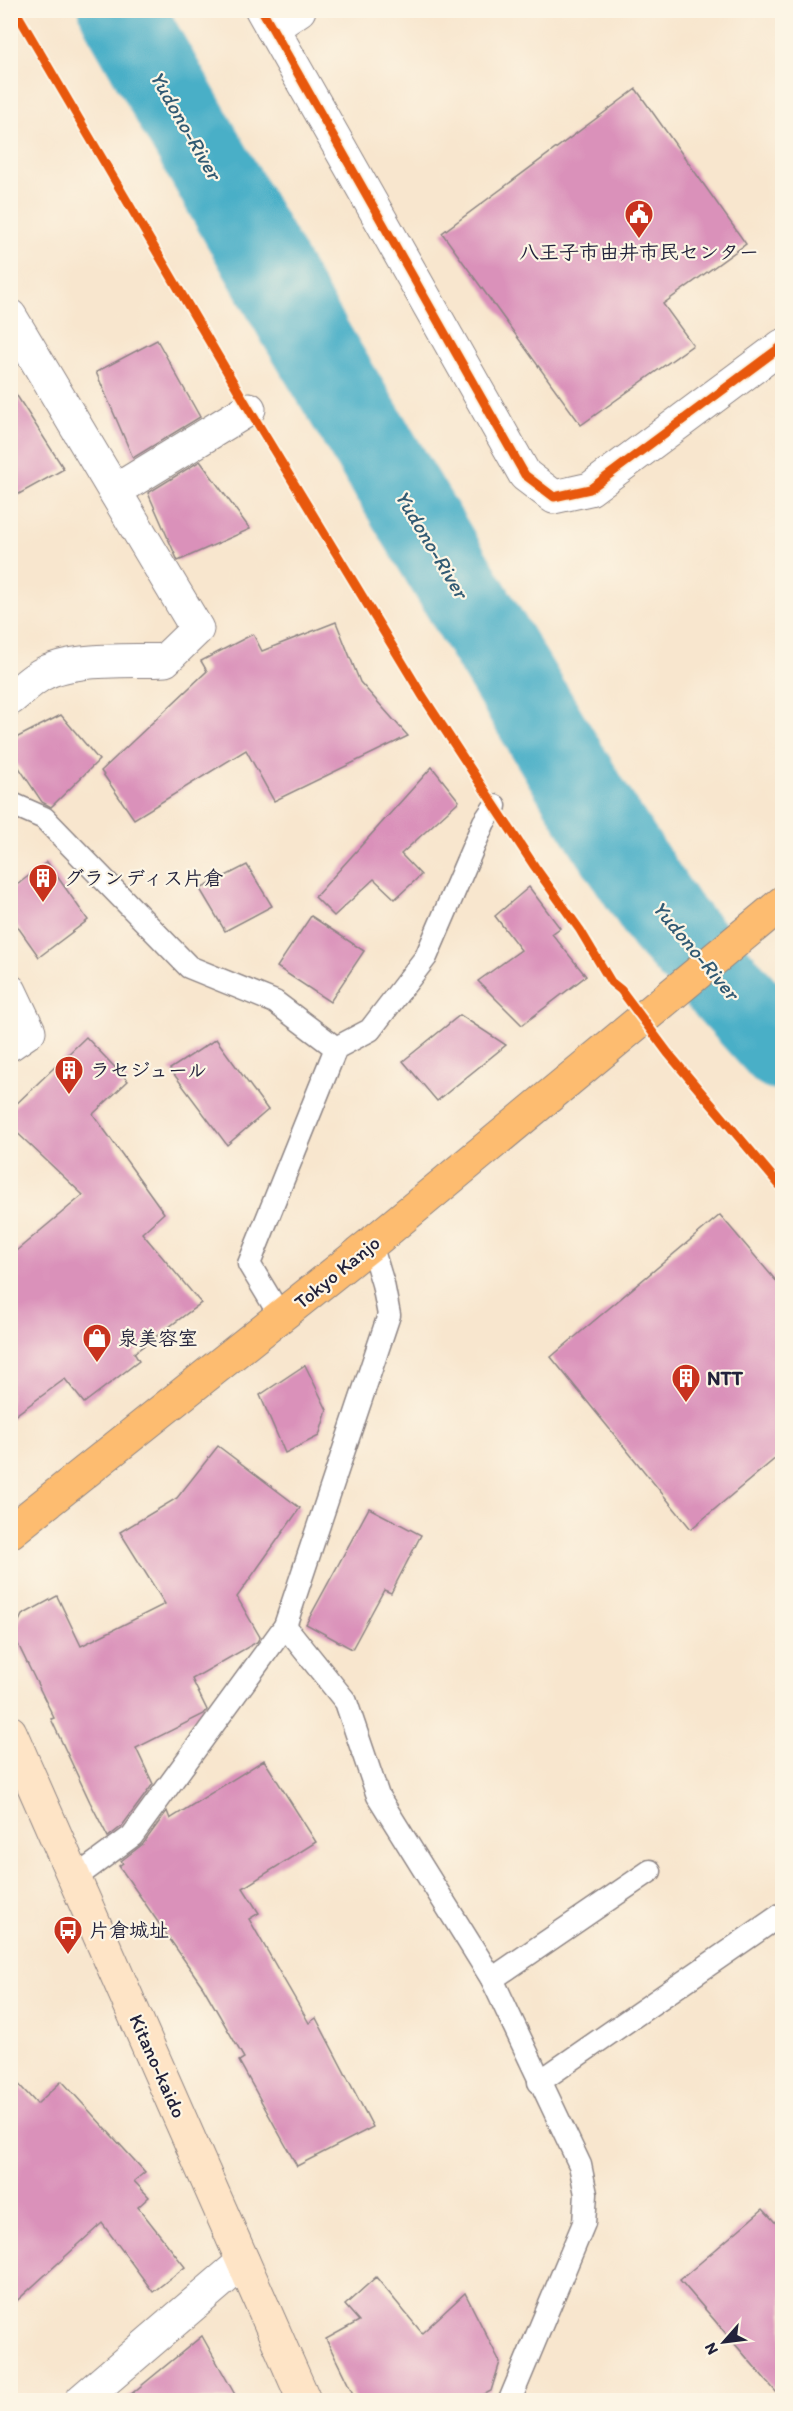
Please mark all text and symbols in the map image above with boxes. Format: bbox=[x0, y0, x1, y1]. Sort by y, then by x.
water label: Yudono-River bbox=[145, 66, 229, 186]
public building icon: 八王子市由井市民センター bbox=[623, 198, 655, 240]
place label: 八王子市由井市民センター bbox=[519, 240, 759, 264]
water label: Yudono-River bbox=[390, 486, 475, 605]
building icon: グランディス片倉 bbox=[27, 862, 59, 904]
place label: グランディス片倉 bbox=[64, 866, 223, 890]
water label: Yudono-River bbox=[647, 895, 746, 1007]
building icon: ラセジュール bbox=[53, 1054, 85, 1096]
place label: ラセジュール bbox=[90, 1058, 207, 1082]
street label: Tokyo Kanjo bbox=[289, 1230, 385, 1314]
shop icon: 泉美容室 bbox=[81, 1322, 113, 1364]
place label: 泉美容室 bbox=[118, 1326, 198, 1350]
building icon: NTT bbox=[670, 1362, 702, 1404]
place label: NTT bbox=[707, 1366, 744, 1390]
bus stop icon: 片倉城址 bbox=[52, 1914, 84, 1956]
place label: 片倉城址 bbox=[89, 1918, 169, 1942]
street label: Kitano-kaido bbox=[124, 2010, 192, 2122]
north arrow bbox=[694, 2312, 754, 2372]
text: N bbox=[700, 2340, 722, 2358]

